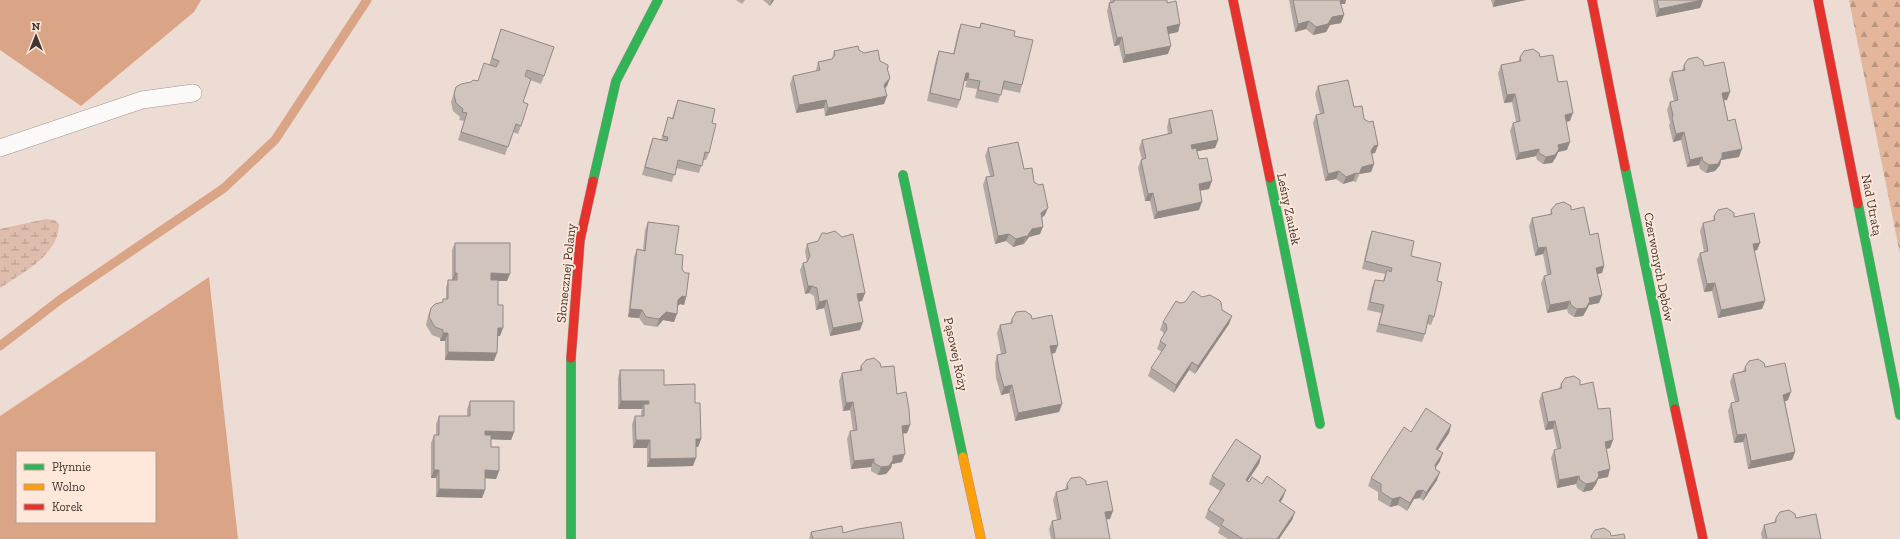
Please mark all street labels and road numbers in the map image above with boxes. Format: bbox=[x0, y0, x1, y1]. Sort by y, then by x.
street label: Leśny Zaułek bbox=[1274, 172, 1304, 246]
street label: Nad Utratą bbox=[1859, 173, 1885, 238]
street label: Czerwonych Dębów bbox=[1641, 211, 1677, 323]
street label: Słonecznej Polany bbox=[553, 222, 580, 324]
street label: Pąsowej Róży bbox=[940, 316, 971, 393]

